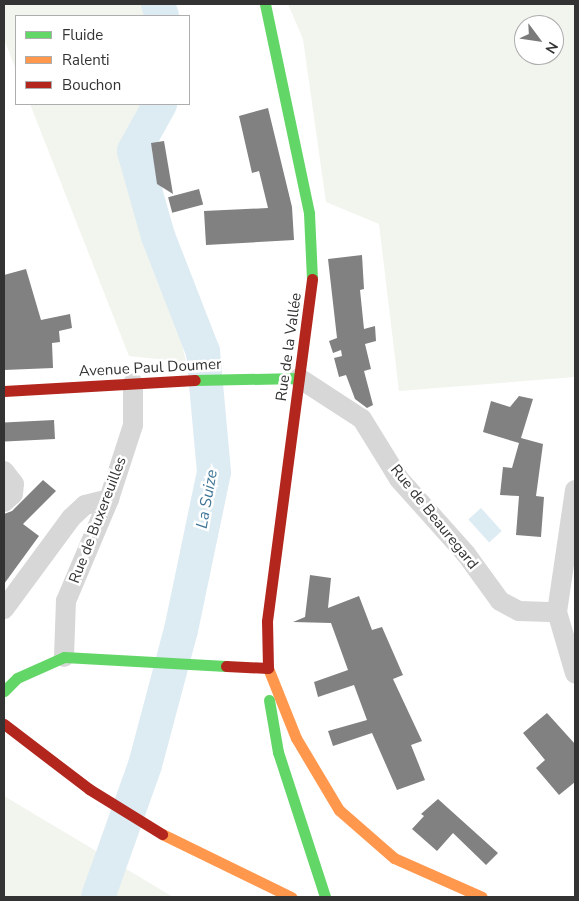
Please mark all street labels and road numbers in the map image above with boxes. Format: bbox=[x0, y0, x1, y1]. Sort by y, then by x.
street label: Rue de la Vallée bbox=[272, 292, 306, 402]
street label: Avenue Paul Doumer bbox=[78, 355, 222, 381]
street label: Rue de Buxereuilles bbox=[66, 454, 130, 586]
street label: Rue de Beauregard bbox=[386, 461, 482, 573]

